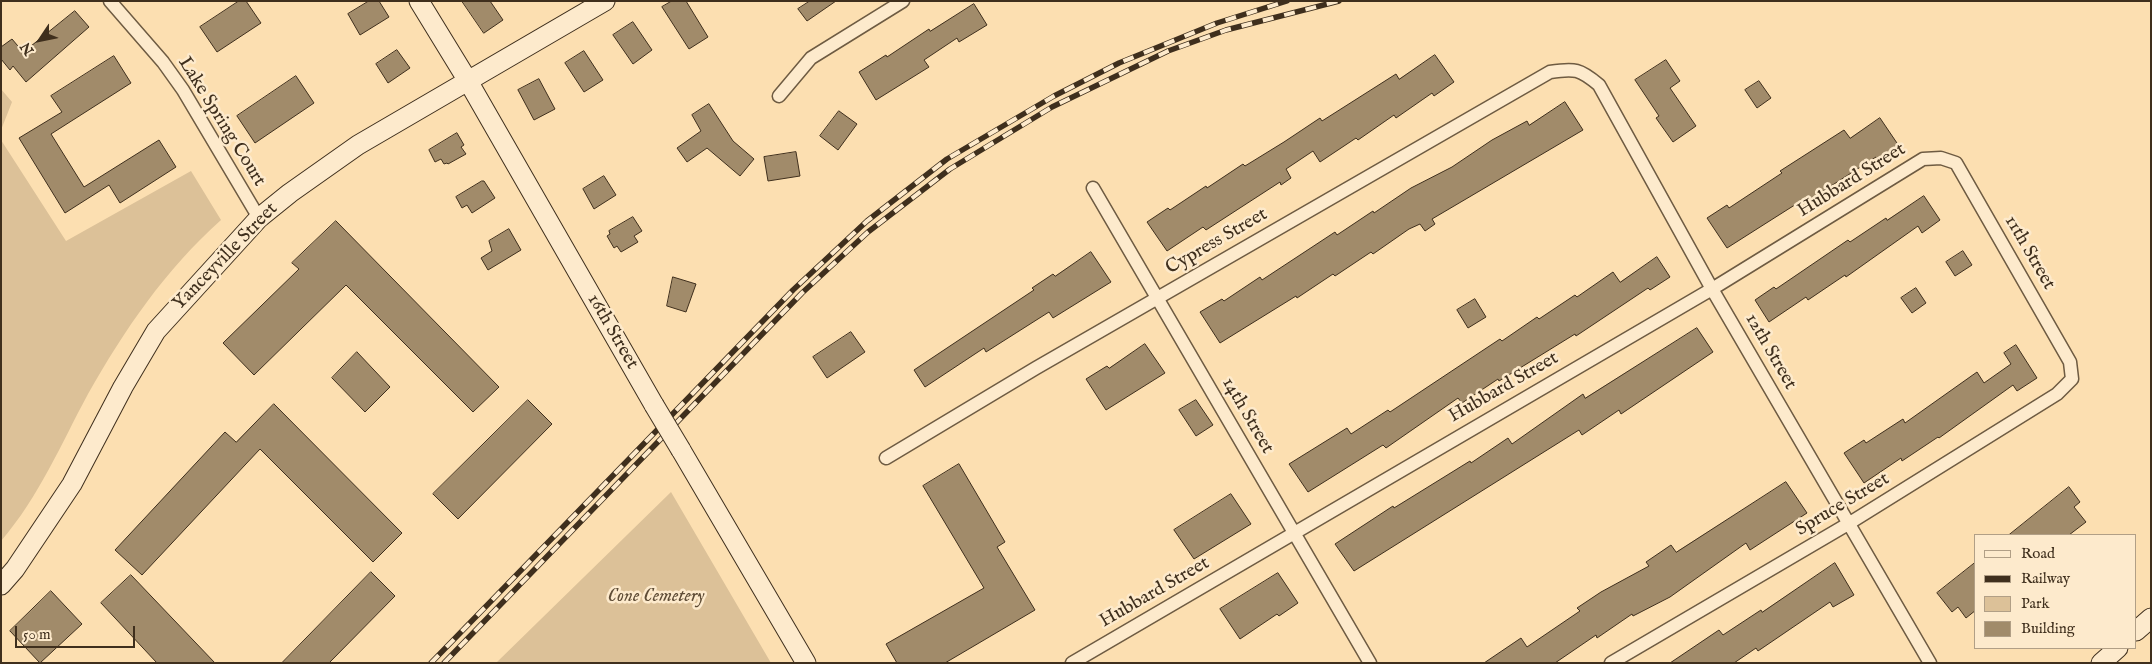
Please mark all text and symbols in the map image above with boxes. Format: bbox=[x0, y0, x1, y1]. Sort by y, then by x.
north arrow bbox=[15, 15, 65, 65]
text: N bbox=[17, 38, 38, 58]
street label: Lake Spring Court bbox=[172, 53, 270, 191]
street label: Hubbard Street bbox=[1794, 139, 1910, 223]
street label: Yanceyville Street bbox=[169, 198, 283, 316]
street label: Cypress Street bbox=[1162, 204, 1272, 280]
street label: 11th Street bbox=[1999, 212, 2059, 294]
street label: 16th Street bbox=[581, 290, 643, 374]
street label: 12th Street bbox=[1739, 310, 1801, 394]
street label: Hubbard Street bbox=[1445, 347, 1563, 429]
street label: 14th Street bbox=[1216, 374, 1278, 458]
street label: Spruce Street bbox=[1792, 468, 1894, 542]
legend bbox=[1974, 534, 2137, 649]
text: Road bbox=[2021, 544, 2055, 563]
street label: Hubbard Street bbox=[1096, 552, 1214, 634]
text: Railway bbox=[2021, 569, 2070, 588]
park label: Cone Cemetery bbox=[608, 586, 704, 608]
text: Park bbox=[2021, 594, 2050, 613]
scale bar bbox=[18, 616, 138, 648]
text: Building bbox=[2021, 619, 2075, 638]
text: 50 m bbox=[23, 625, 51, 644]

